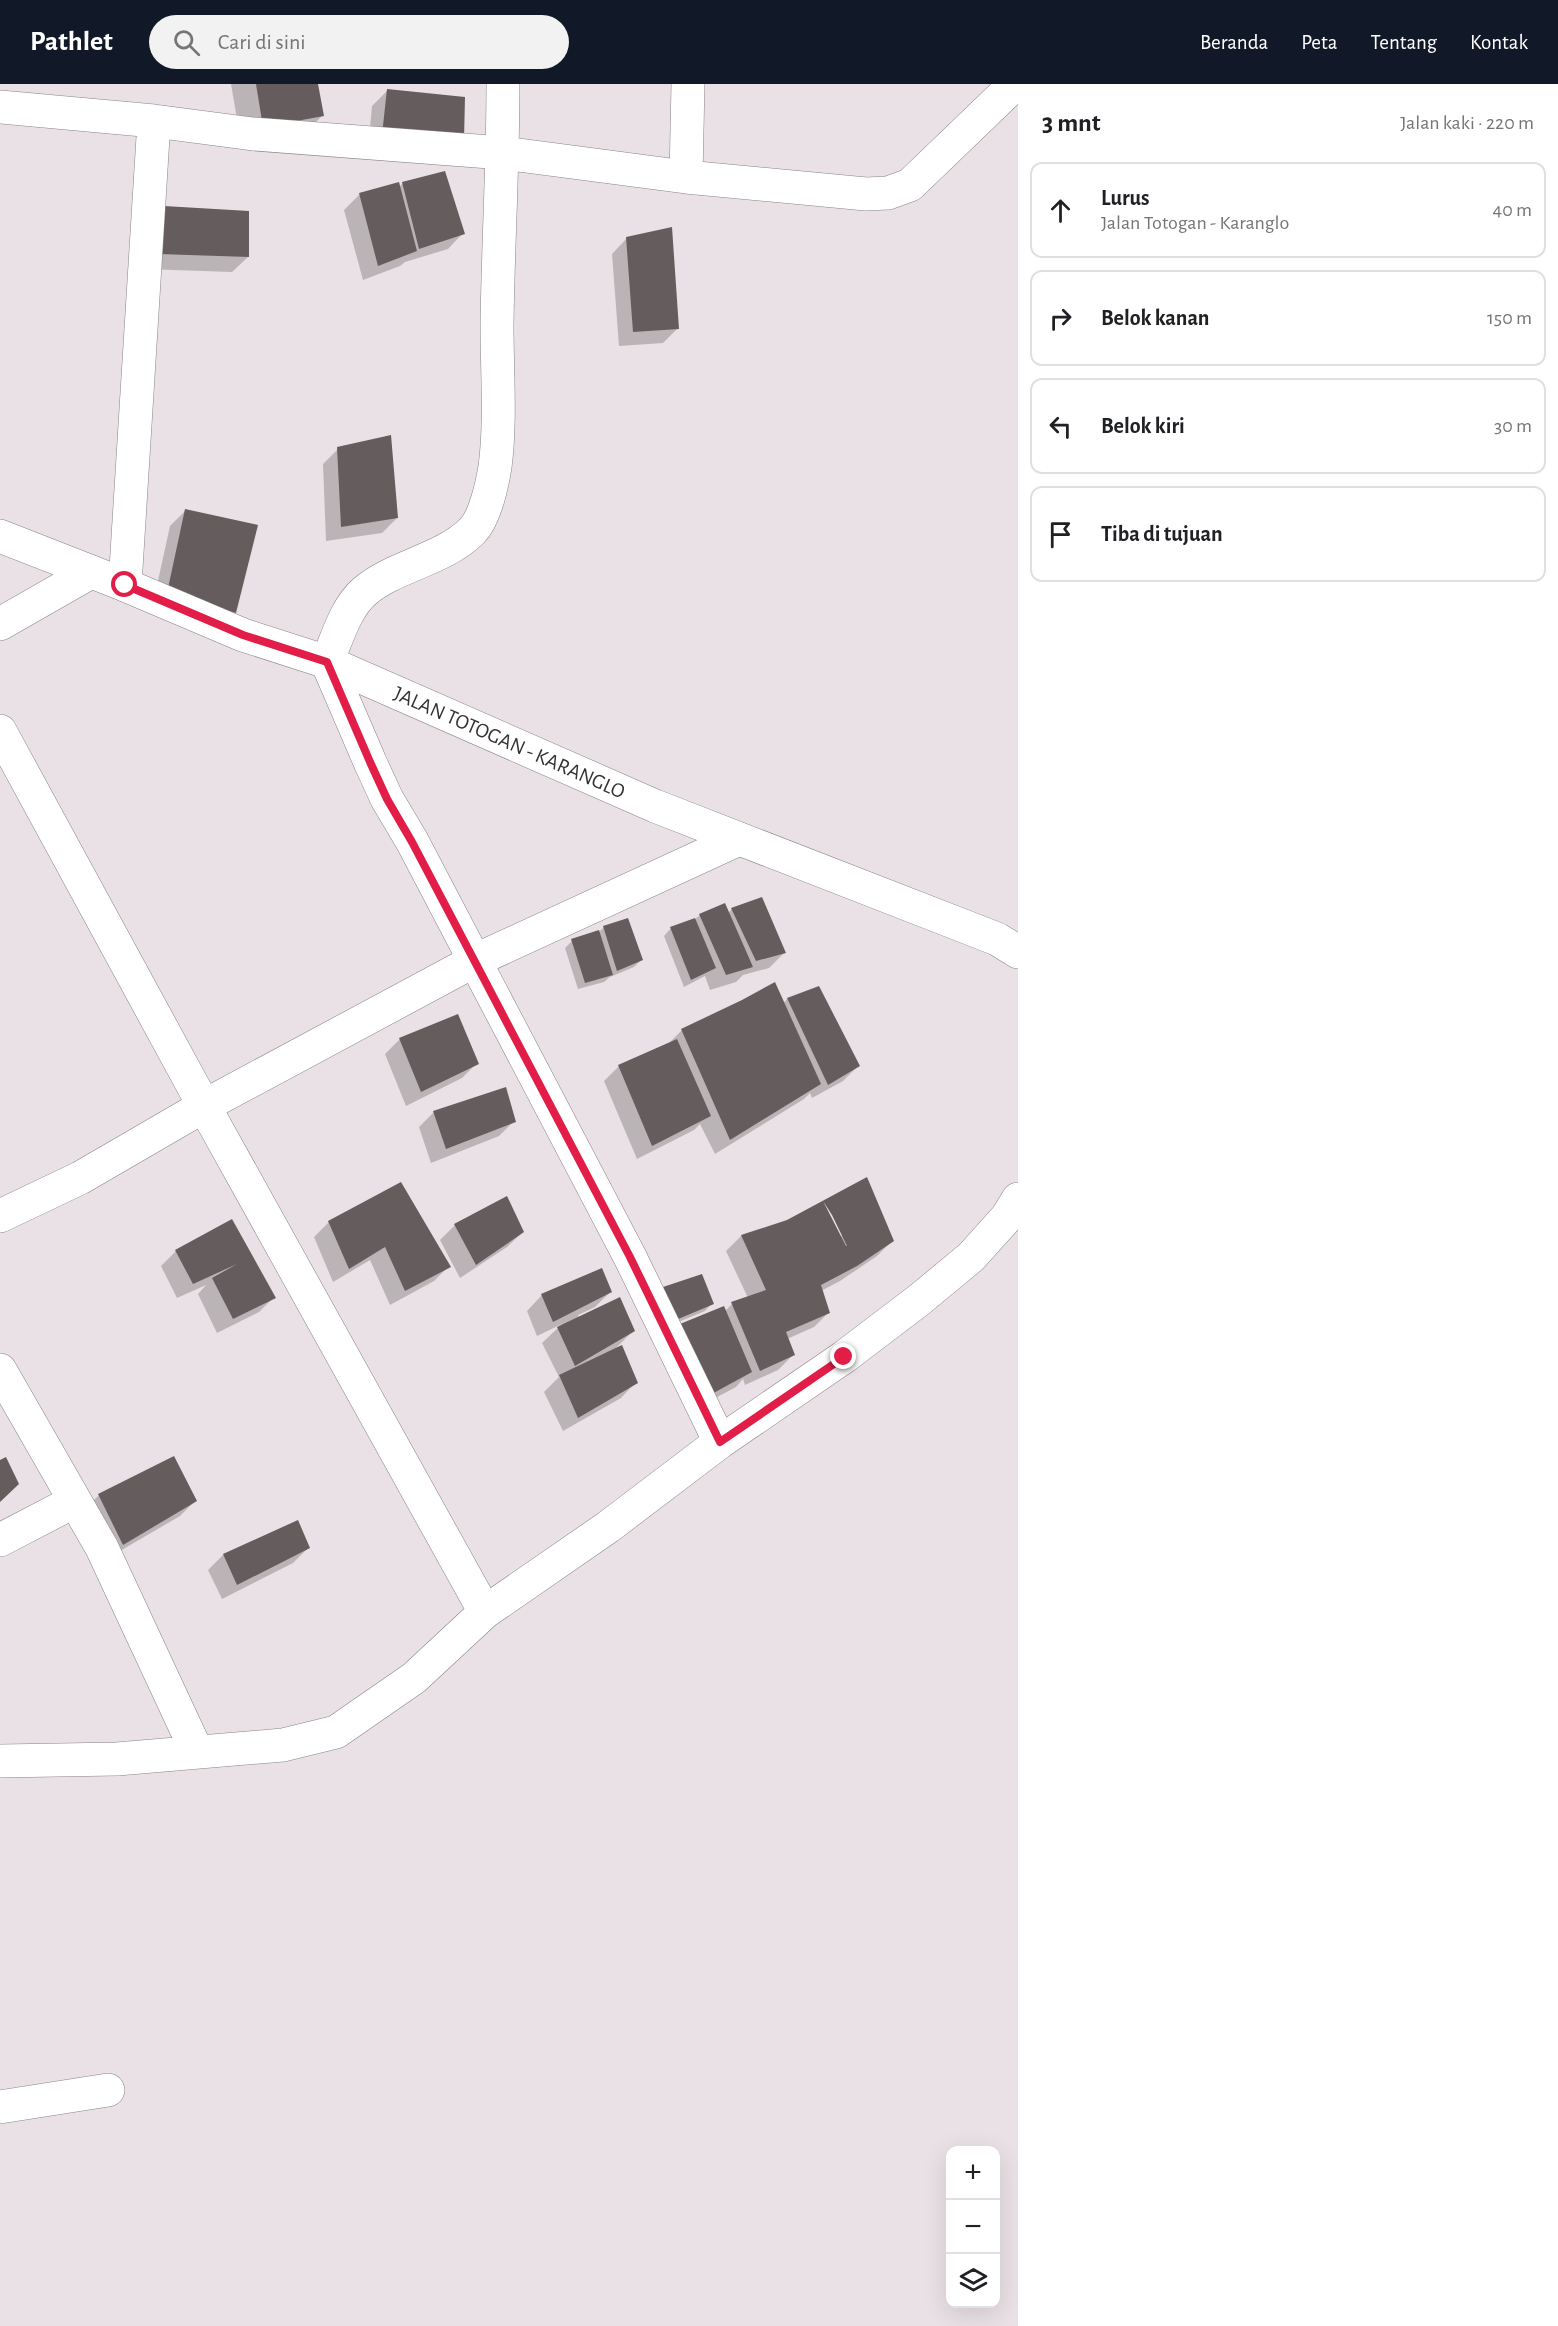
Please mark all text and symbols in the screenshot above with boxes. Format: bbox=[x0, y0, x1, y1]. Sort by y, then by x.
search box bbox=[149, 15, 569, 69]
icon: search bbox=[170, 26, 203, 59]
text: Pathlet bbox=[30, 28, 113, 56]
text: Cari di sini bbox=[218, 31, 306, 53]
text: Beranda bbox=[1200, 32, 1268, 53]
text: Peta bbox=[1301, 32, 1337, 53]
text: Tentang bbox=[1370, 32, 1437, 53]
text: Kontak bbox=[1470, 32, 1528, 53]
text: 3 mnt bbox=[1042, 110, 1101, 136]
text: Jalan kaki · 220 m bbox=[1400, 113, 1534, 133]
text: Lurus bbox=[1101, 187, 1150, 209]
icon: ahead bbox=[1044, 194, 1077, 227]
text: 40 m bbox=[1493, 200, 1532, 220]
text: Jalan Totogan - Karanglo bbox=[1101, 213, 1289, 233]
icon: right bbox=[1044, 302, 1077, 335]
text: Belok kanan bbox=[1101, 307, 1209, 329]
text: 150 m bbox=[1487, 308, 1532, 328]
icon: left bbox=[1044, 410, 1077, 443]
text: Belok kiri bbox=[1101, 415, 1185, 437]
text: 30 m bbox=[1494, 416, 1532, 436]
icon: arrive bbox=[1044, 518, 1077, 551]
text: Tiba di tujuan bbox=[1101, 523, 1223, 545]
route start bbox=[111, 571, 137, 597]
street label: JALAN TOTOGAN - KARANGLO bbox=[391, 683, 628, 802]
route end bbox=[830, 1343, 856, 1369]
map controls bbox=[946, 2146, 1000, 2308]
button: + bbox=[946, 2146, 1000, 2200]
button: − bbox=[946, 2200, 1000, 2254]
button: layers bbox=[946, 2254, 1000, 2308]

